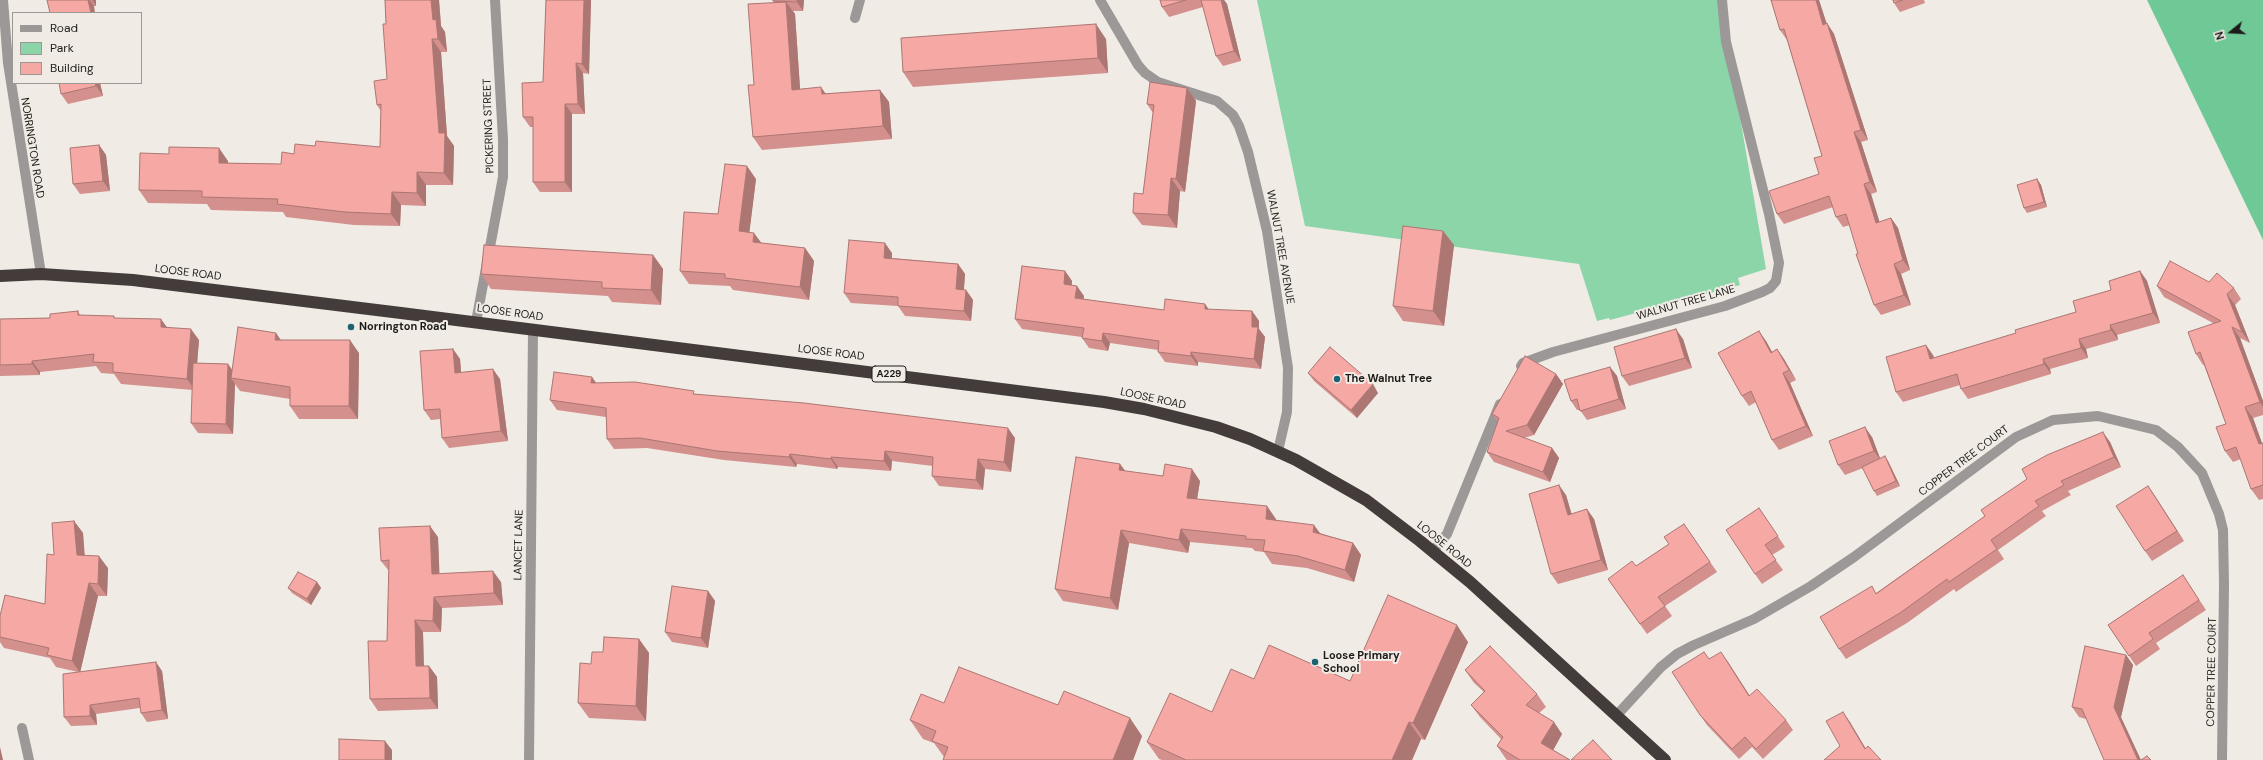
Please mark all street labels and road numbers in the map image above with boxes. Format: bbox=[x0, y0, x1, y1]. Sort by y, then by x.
street label: PICKERING STREET bbox=[481, 78, 497, 174]
street label: NORRINGTON ROAD bbox=[18, 97, 46, 199]
street label: WALNUT TREE AVENUE bbox=[1263, 189, 1297, 305]
street label: LOOSE ROAD bbox=[154, 262, 222, 284]
street label: WALNUT TREE LANE bbox=[1635, 283, 1737, 323]
street label: LOOSE ROAD bbox=[476, 302, 544, 324]
street label: LOOSE ROAD bbox=[797, 342, 865, 364]
road number: A229 bbox=[872, 366, 906, 382]
street label: LOOSE ROAD bbox=[1119, 386, 1187, 412]
street label: COPPER TREE COURT bbox=[1916, 423, 2012, 499]
street label: LANCET LANE bbox=[512, 509, 526, 581]
street label: LOOSE ROAD bbox=[1414, 519, 1474, 571]
street label: COPPER TREE COURT bbox=[2204, 617, 2220, 727]

